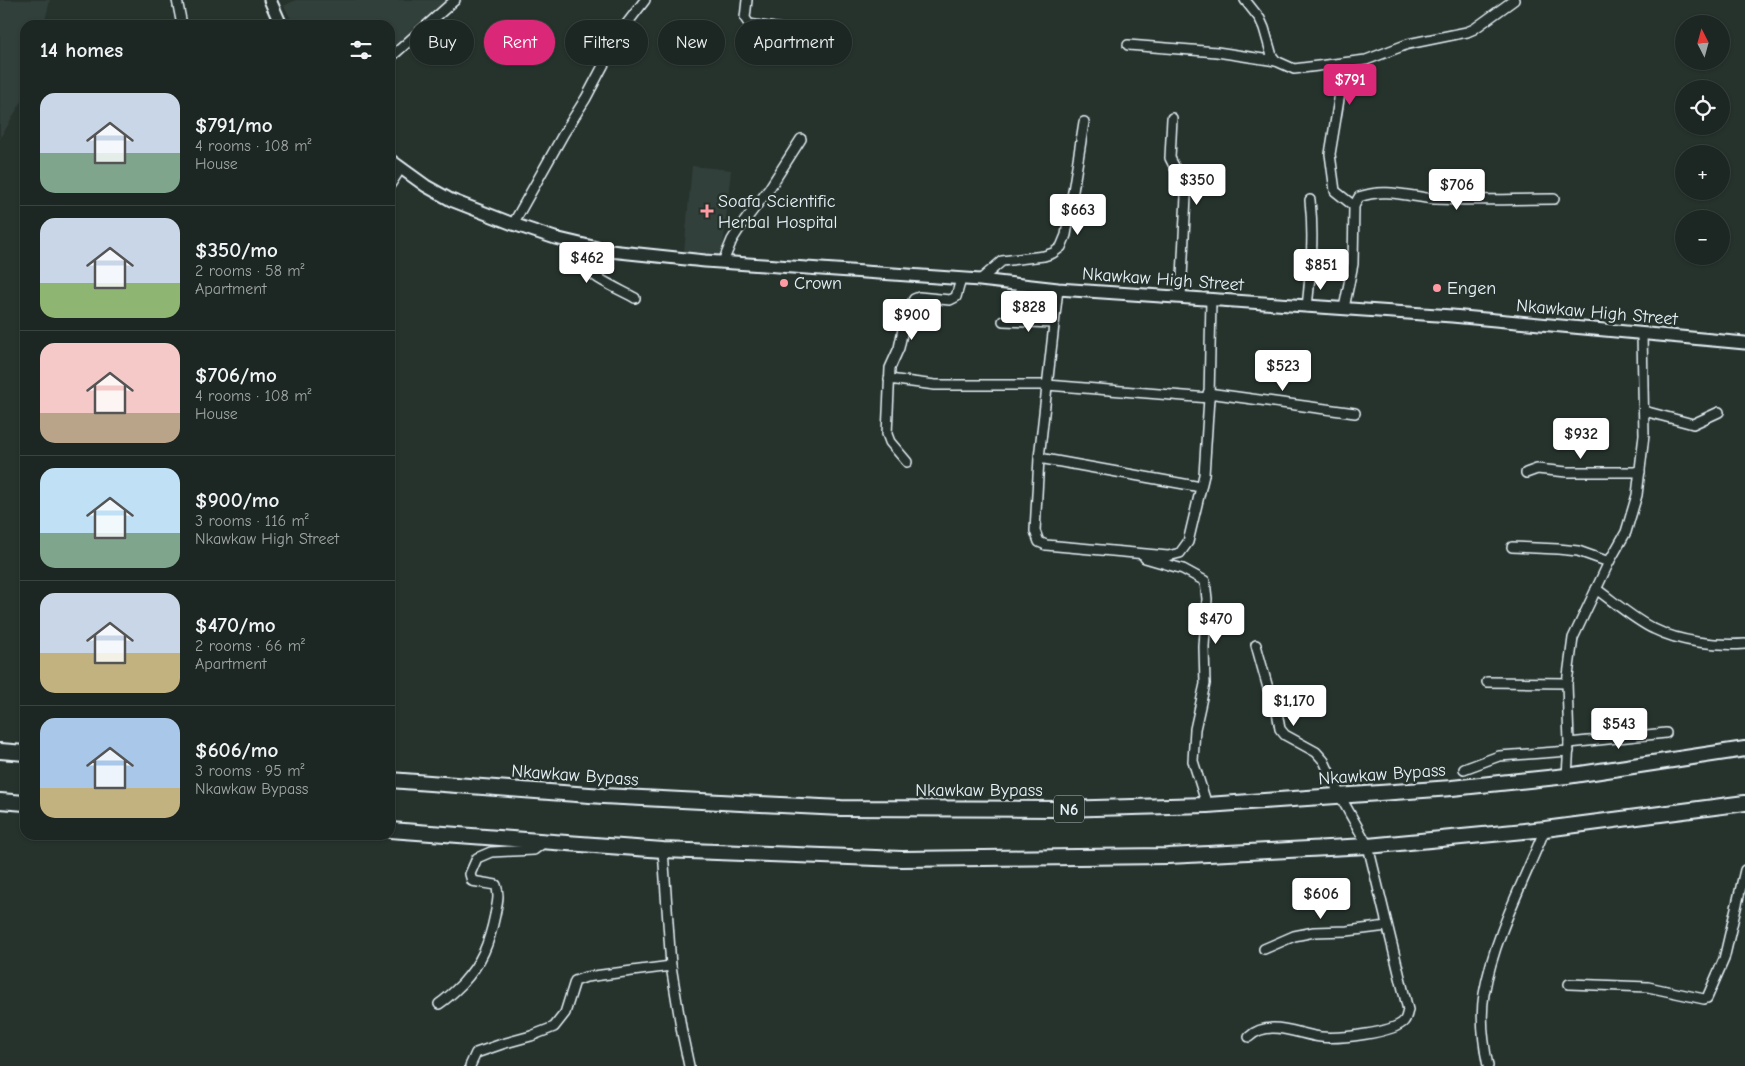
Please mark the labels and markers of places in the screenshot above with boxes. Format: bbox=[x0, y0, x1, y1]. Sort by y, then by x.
pin: $791 bbox=[1320, 64, 1380, 106]
pin: $350 bbox=[1167, 164, 1227, 206]
pin: $706 bbox=[1427, 168, 1487, 211]
place label: Soafa Scientific Herbal Hospital bbox=[718, 191, 837, 233]
pin: $663 bbox=[1048, 194, 1108, 236]
marker: Soafa Scientific Herbal Hospital bbox=[700, 204, 714, 218]
pin: $462 bbox=[557, 242, 617, 284]
pin: $851 bbox=[1291, 248, 1351, 291]
place label: Crown bbox=[794, 273, 842, 294]
marker: Crown bbox=[778, 277, 790, 289]
place label: Engen bbox=[1447, 278, 1496, 299]
marker: Engen bbox=[1431, 282, 1443, 294]
pin: $828 bbox=[999, 290, 1059, 333]
pin: $900 bbox=[882, 298, 942, 341]
pin: $523 bbox=[1253, 350, 1313, 392]
pin: $932 bbox=[1551, 418, 1611, 460]
pin: $470 bbox=[1186, 602, 1246, 645]
pin: $1,170 bbox=[1253, 684, 1335, 727]
pin: $543 bbox=[1589, 708, 1649, 750]
pin: $606 bbox=[1291, 878, 1351, 920]

